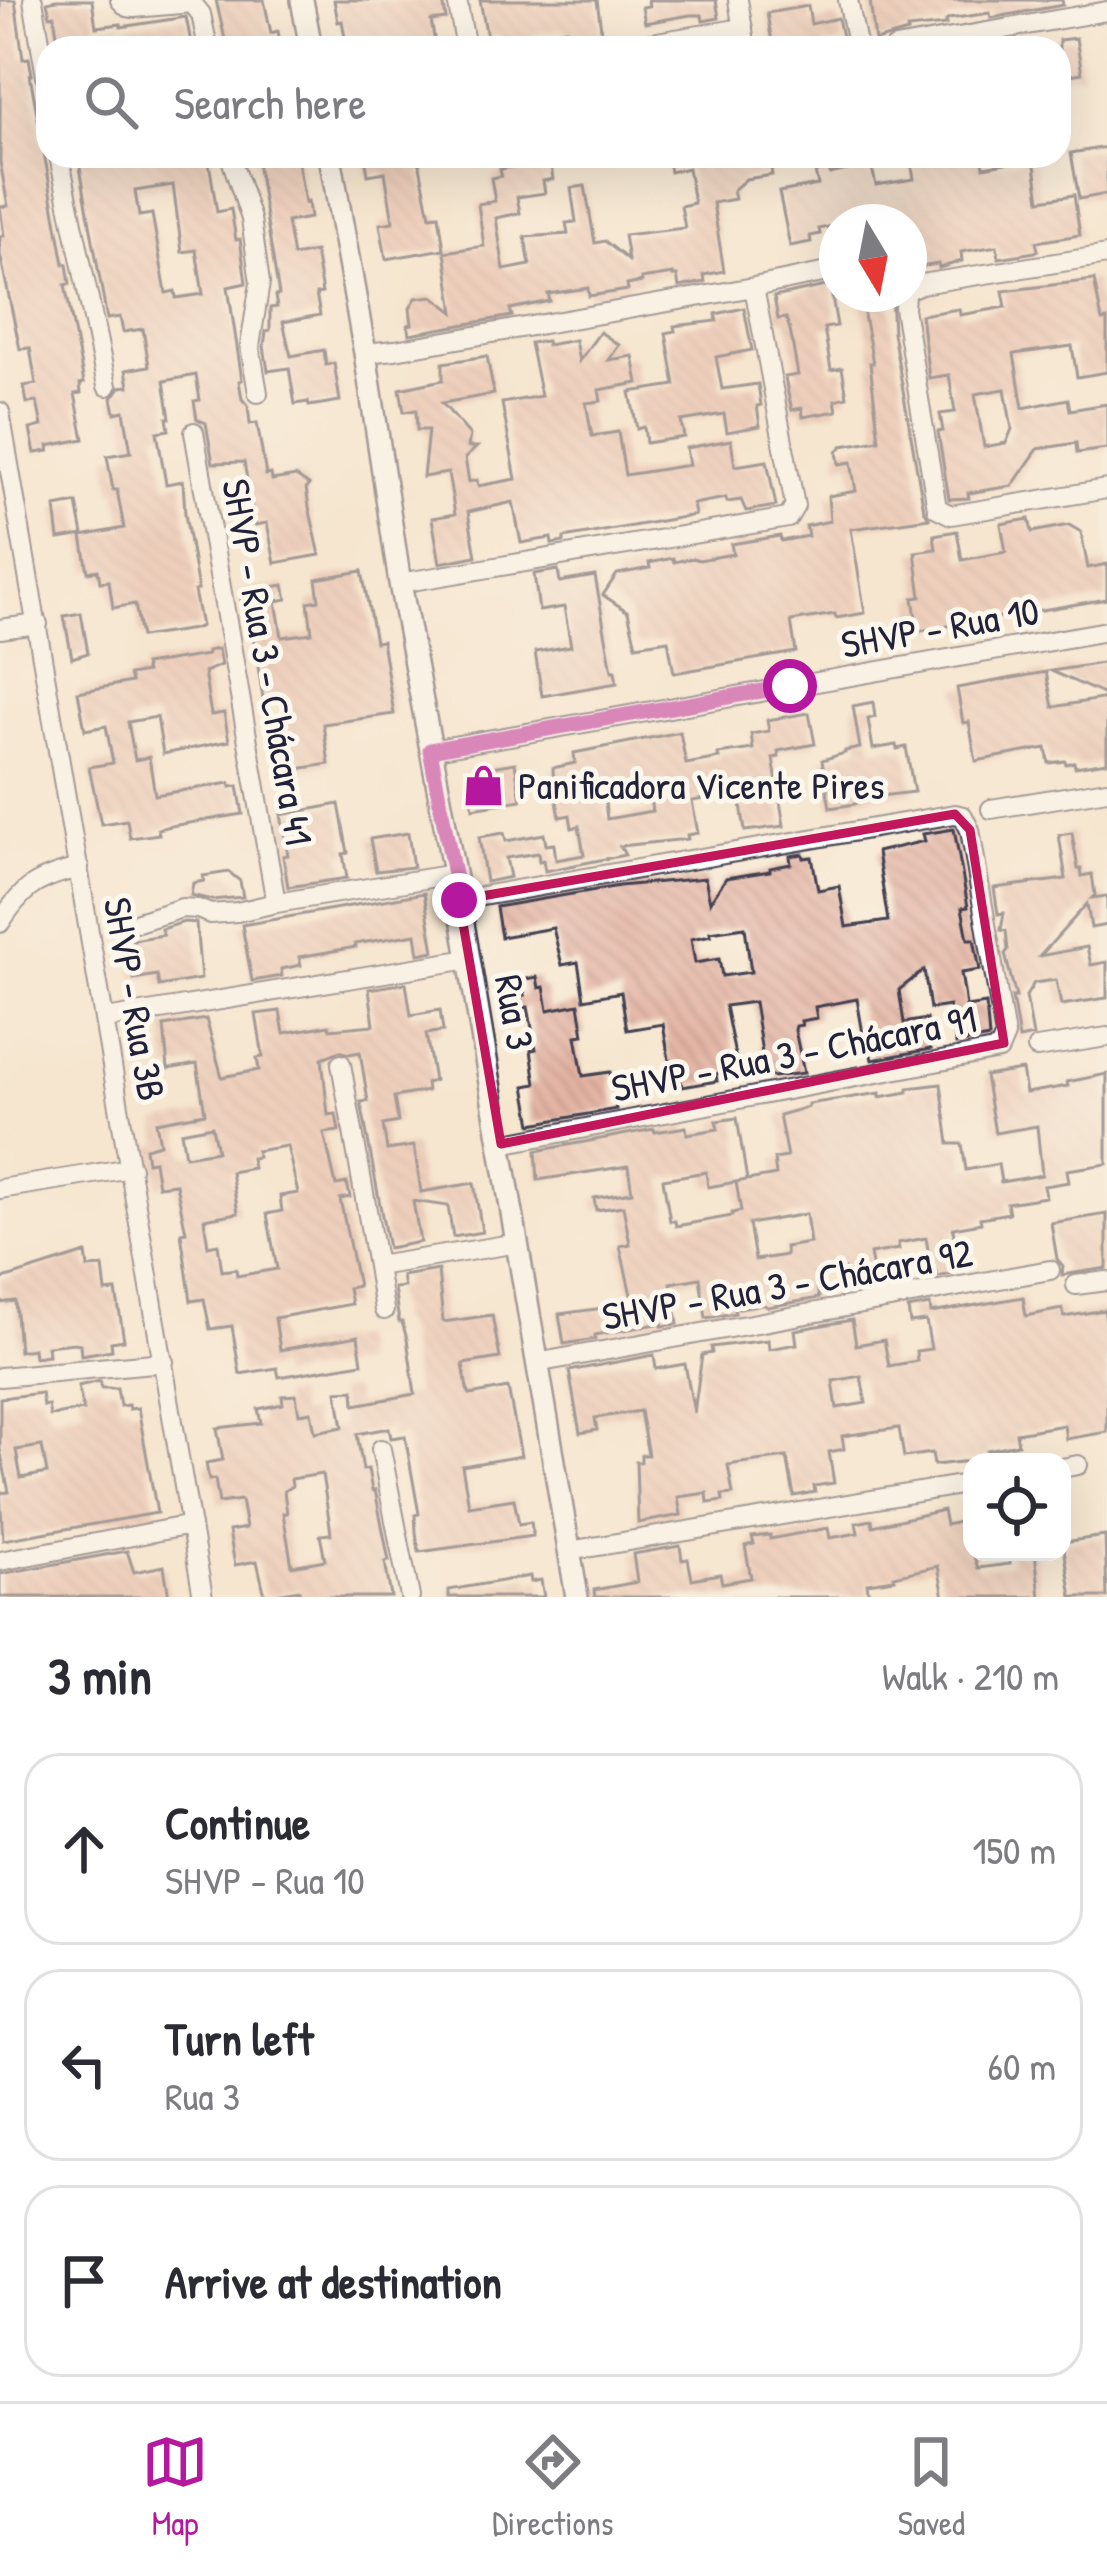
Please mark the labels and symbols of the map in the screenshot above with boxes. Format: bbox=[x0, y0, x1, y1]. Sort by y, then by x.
north arrow bbox=[819, 204, 927, 312]
street label: SHVP - Rua 3 - Chácara 41 bbox=[210, 475, 327, 849]
street label: SHVP - Rua 10 bbox=[837, 583, 1043, 670]
route start bbox=[763, 659, 817, 713]
place label: Panificadora Vicente Pires bbox=[518, 758, 885, 811]
shop icon: Panificadora Vicente Pires bbox=[461, 762, 507, 808]
route end bbox=[432, 873, 486, 927]
street label: SHVP - Rua 3B bbox=[92, 893, 179, 1105]
street label: Rua 3 bbox=[483, 970, 548, 1053]
street label: SHVP - Rua 3 - Chácara 91 bbox=[607, 991, 981, 1114]
street label: SHVP - Rua 3 - Chácara 92 bbox=[598, 1225, 976, 1342]

